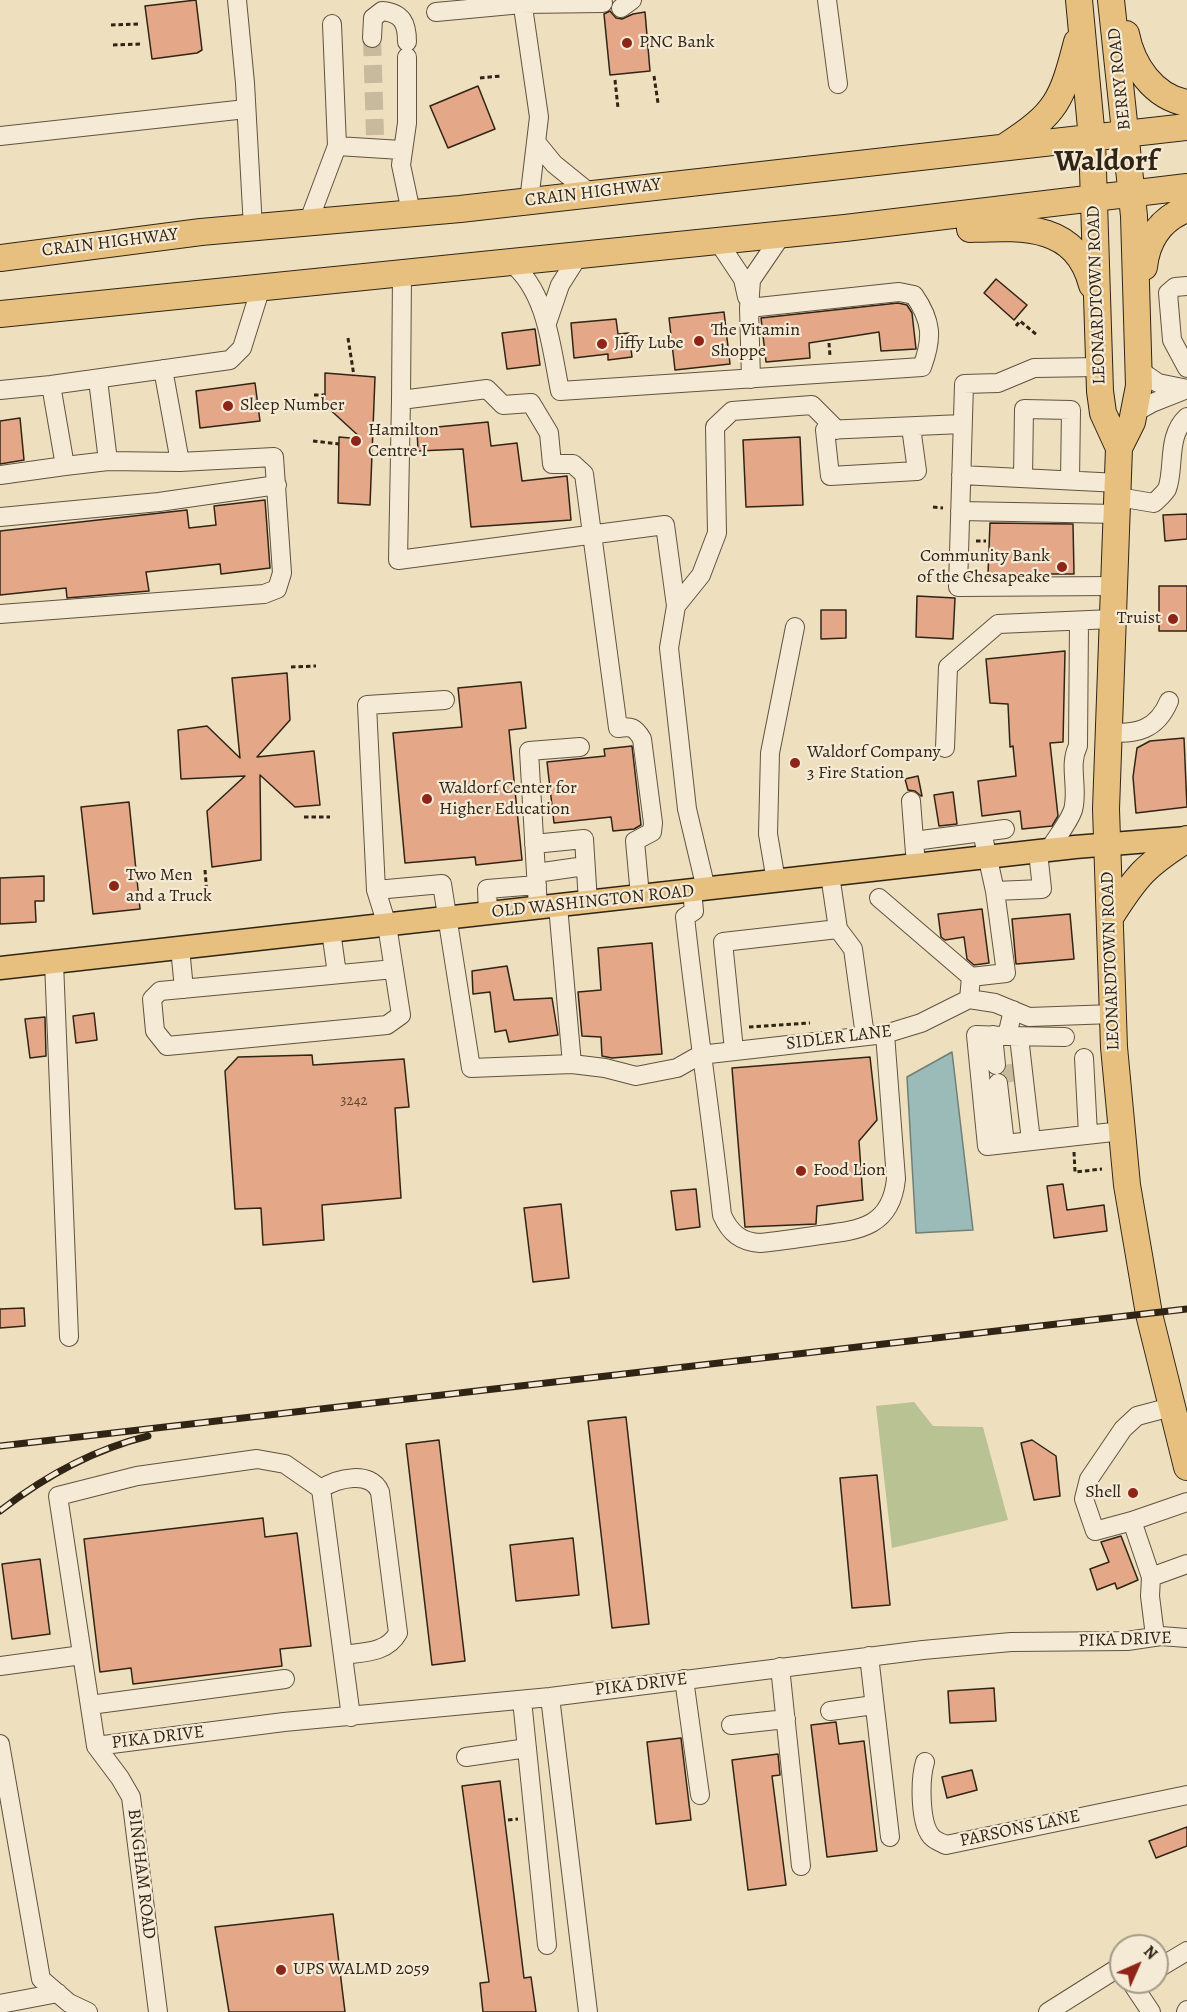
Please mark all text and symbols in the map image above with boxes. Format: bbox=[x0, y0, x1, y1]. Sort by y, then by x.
street label: BERRY ROAD bbox=[1104, 27, 1136, 131]
place label: PNC Bank bbox=[639, 32, 715, 54]
marker: PNC Bank bbox=[620, 36, 634, 50]
district label: Waldorf bbox=[1054, 145, 1158, 181]
street label: CRAIN HIGHWAY bbox=[524, 174, 662, 212]
street label: LEONARDTOWN ROAD bbox=[1083, 205, 1111, 385]
street label: CRAIN HIGHWAY bbox=[41, 224, 179, 262]
place label: The Vitamin Shoppe bbox=[711, 320, 800, 362]
place label: Jiffy Lube bbox=[614, 333, 684, 355]
marker: The Vitamin Shoppe bbox=[692, 334, 706, 348]
marker: Jiffy Lube bbox=[595, 337, 609, 351]
place label: Sleep Number bbox=[240, 395, 345, 417]
marker: Sleep Number bbox=[221, 399, 235, 413]
place label: Hamilton Centre I bbox=[368, 420, 439, 462]
marker: Hamilton Centre I bbox=[349, 434, 363, 448]
place label: Community Bank of the Chesapeake bbox=[917, 546, 1050, 588]
marker: Community Bank of the Chesapeake bbox=[1055, 560, 1069, 574]
place label: Truist bbox=[1117, 608, 1161, 630]
marker: Truist bbox=[1166, 612, 1180, 626]
place label: Waldorf Company 3 Fire Station bbox=[807, 742, 940, 784]
marker: Waldorf Company 3 Fire Station bbox=[788, 756, 802, 770]
place label: Waldorf Center for Higher Education bbox=[439, 778, 577, 820]
marker: Waldorf Center for Higher Education bbox=[420, 792, 434, 806]
place label: Two Men and a Truck bbox=[126, 865, 212, 908]
street label: LEONARDTOWN ROAD bbox=[1097, 871, 1125, 1051]
marker: Two Men and a Truck bbox=[107, 879, 121, 893]
street label: OLD WASHINGTON ROAD bbox=[491, 881, 695, 923]
street label: SIDLER LANE bbox=[785, 1021, 893, 1055]
house number: 3242 bbox=[340, 1092, 368, 1110]
place label: Food Lion bbox=[813, 1160, 886, 1182]
marker: Food Lion bbox=[794, 1164, 808, 1178]
place label: Shell bbox=[1085, 1482, 1121, 1504]
marker: Shell bbox=[1126, 1486, 1140, 1500]
street label: PIKA DRIVE bbox=[1078, 1628, 1172, 1652]
street label: PIKA DRIVE bbox=[593, 1669, 689, 1701]
street label: PIKA DRIVE bbox=[110, 1722, 206, 1754]
street label: PARSONS LANE bbox=[958, 1806, 1082, 1852]
street label: BINGHAM ROAD bbox=[122, 1808, 160, 1940]
north arrow bbox=[1109, 1934, 1169, 1994]
text: N bbox=[1138, 1941, 1162, 1965]
place label: UPS WALMD 2059 bbox=[293, 1959, 429, 1981]
marker: UPS WALMD 2059 bbox=[274, 1963, 288, 1977]

